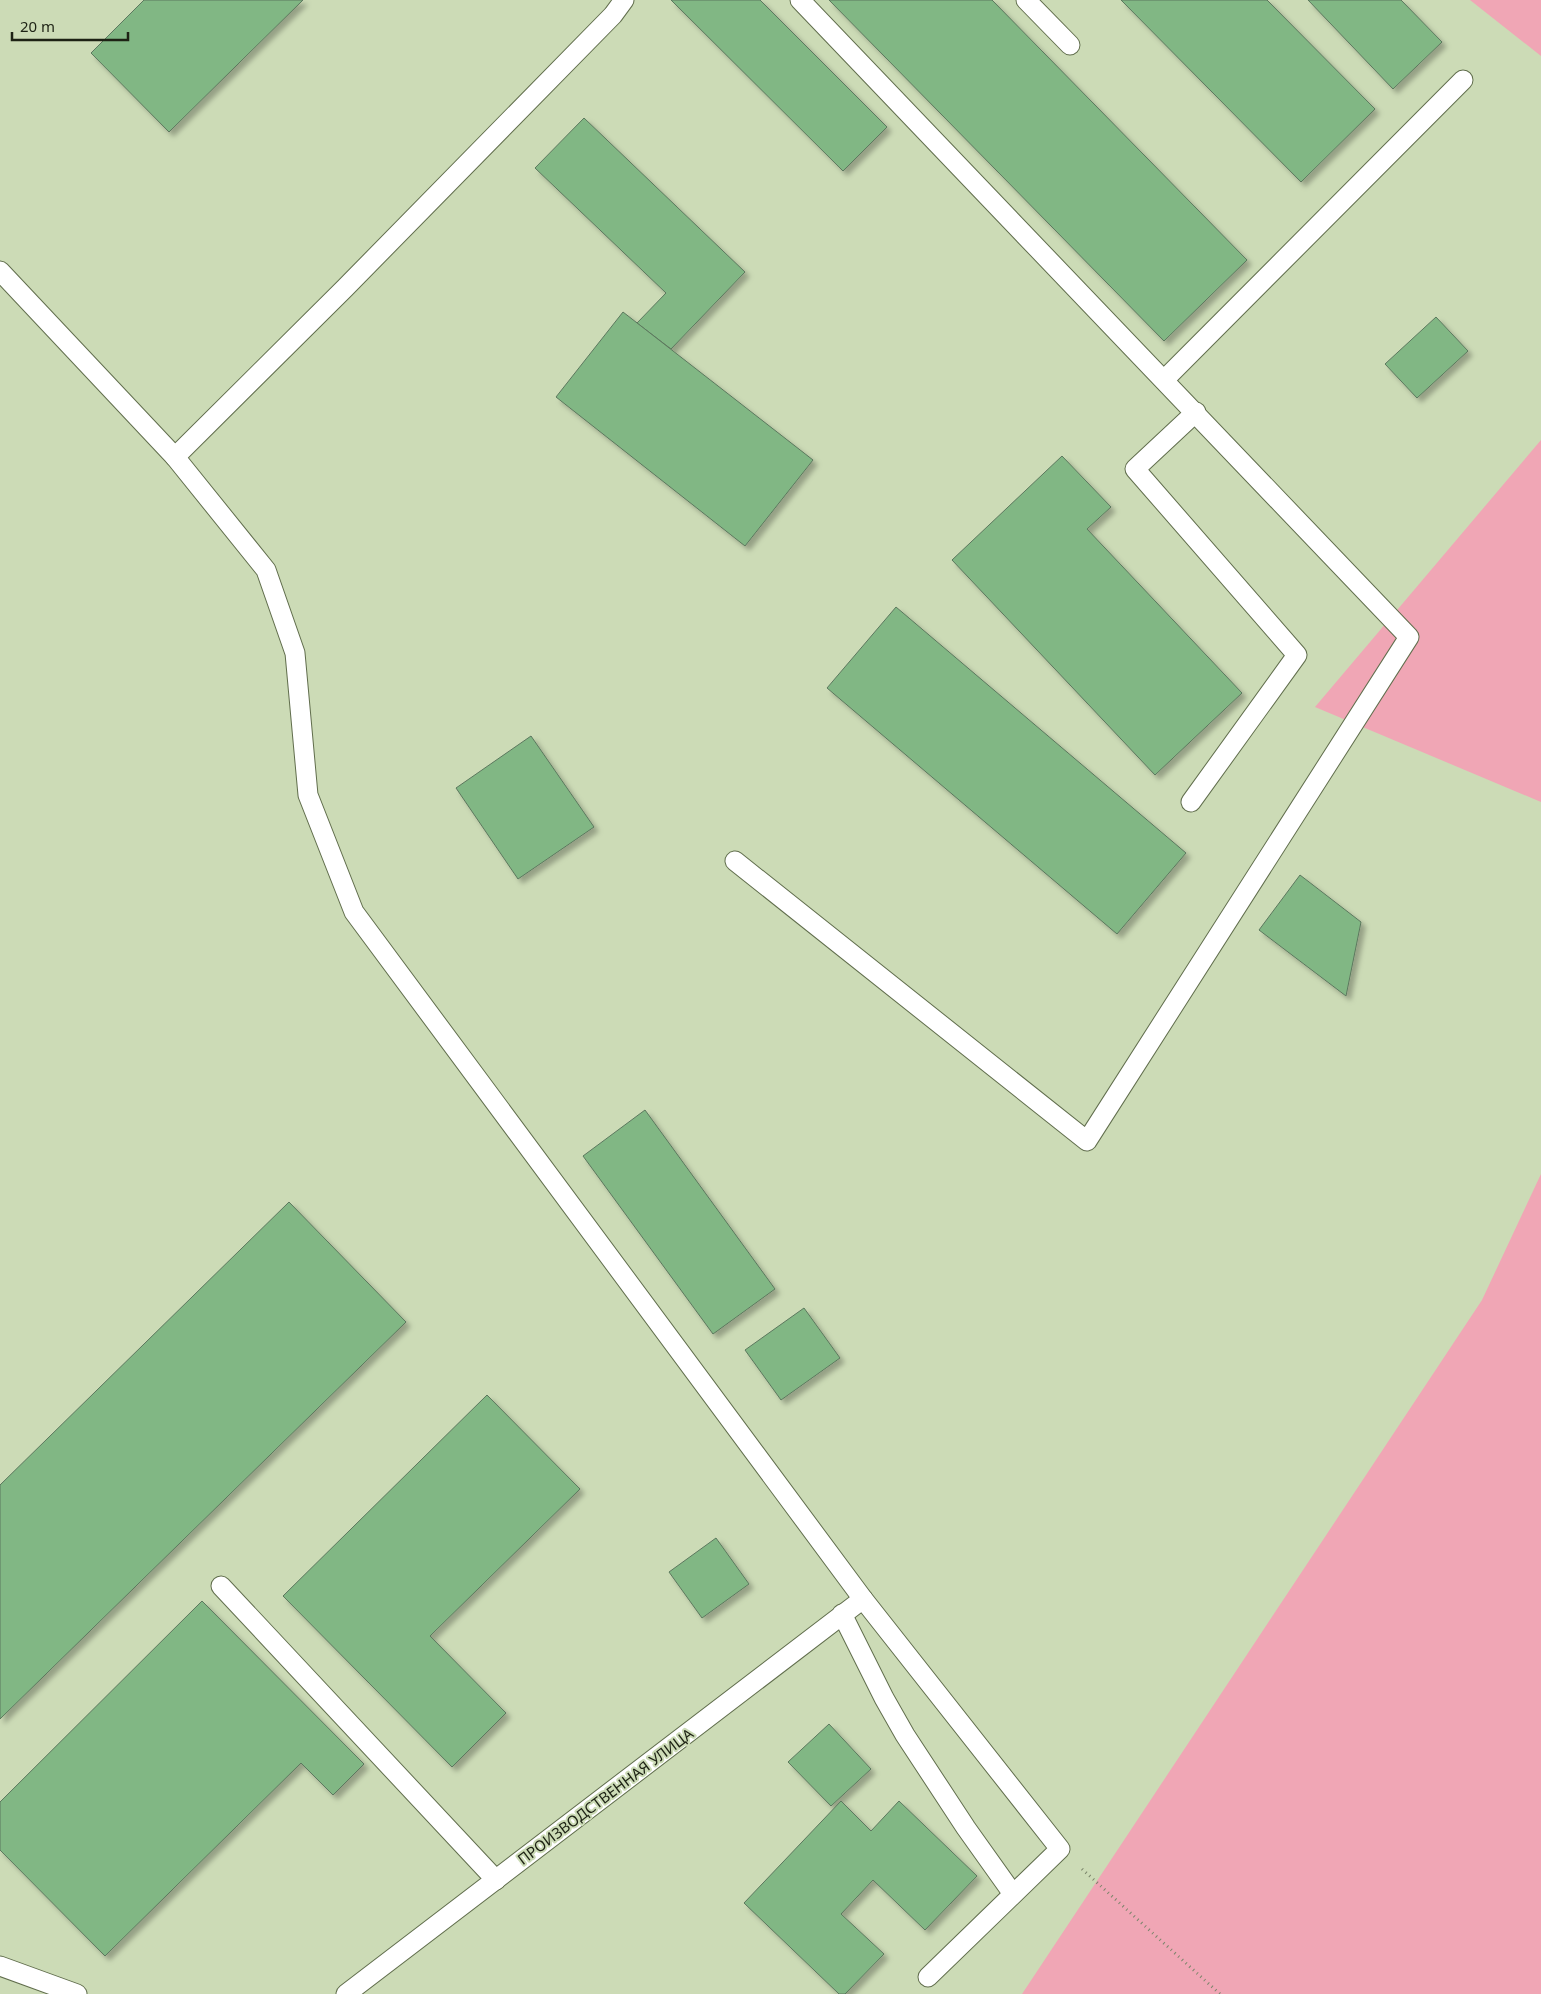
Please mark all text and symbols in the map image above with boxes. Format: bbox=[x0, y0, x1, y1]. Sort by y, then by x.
scale bar bbox=[12, 10, 129, 42]
text: 20 m bbox=[20, 16, 55, 36]
street label: ПРОИЗВОДСТВЕННАЯ УЛИЦА bbox=[513, 1723, 697, 1869]

